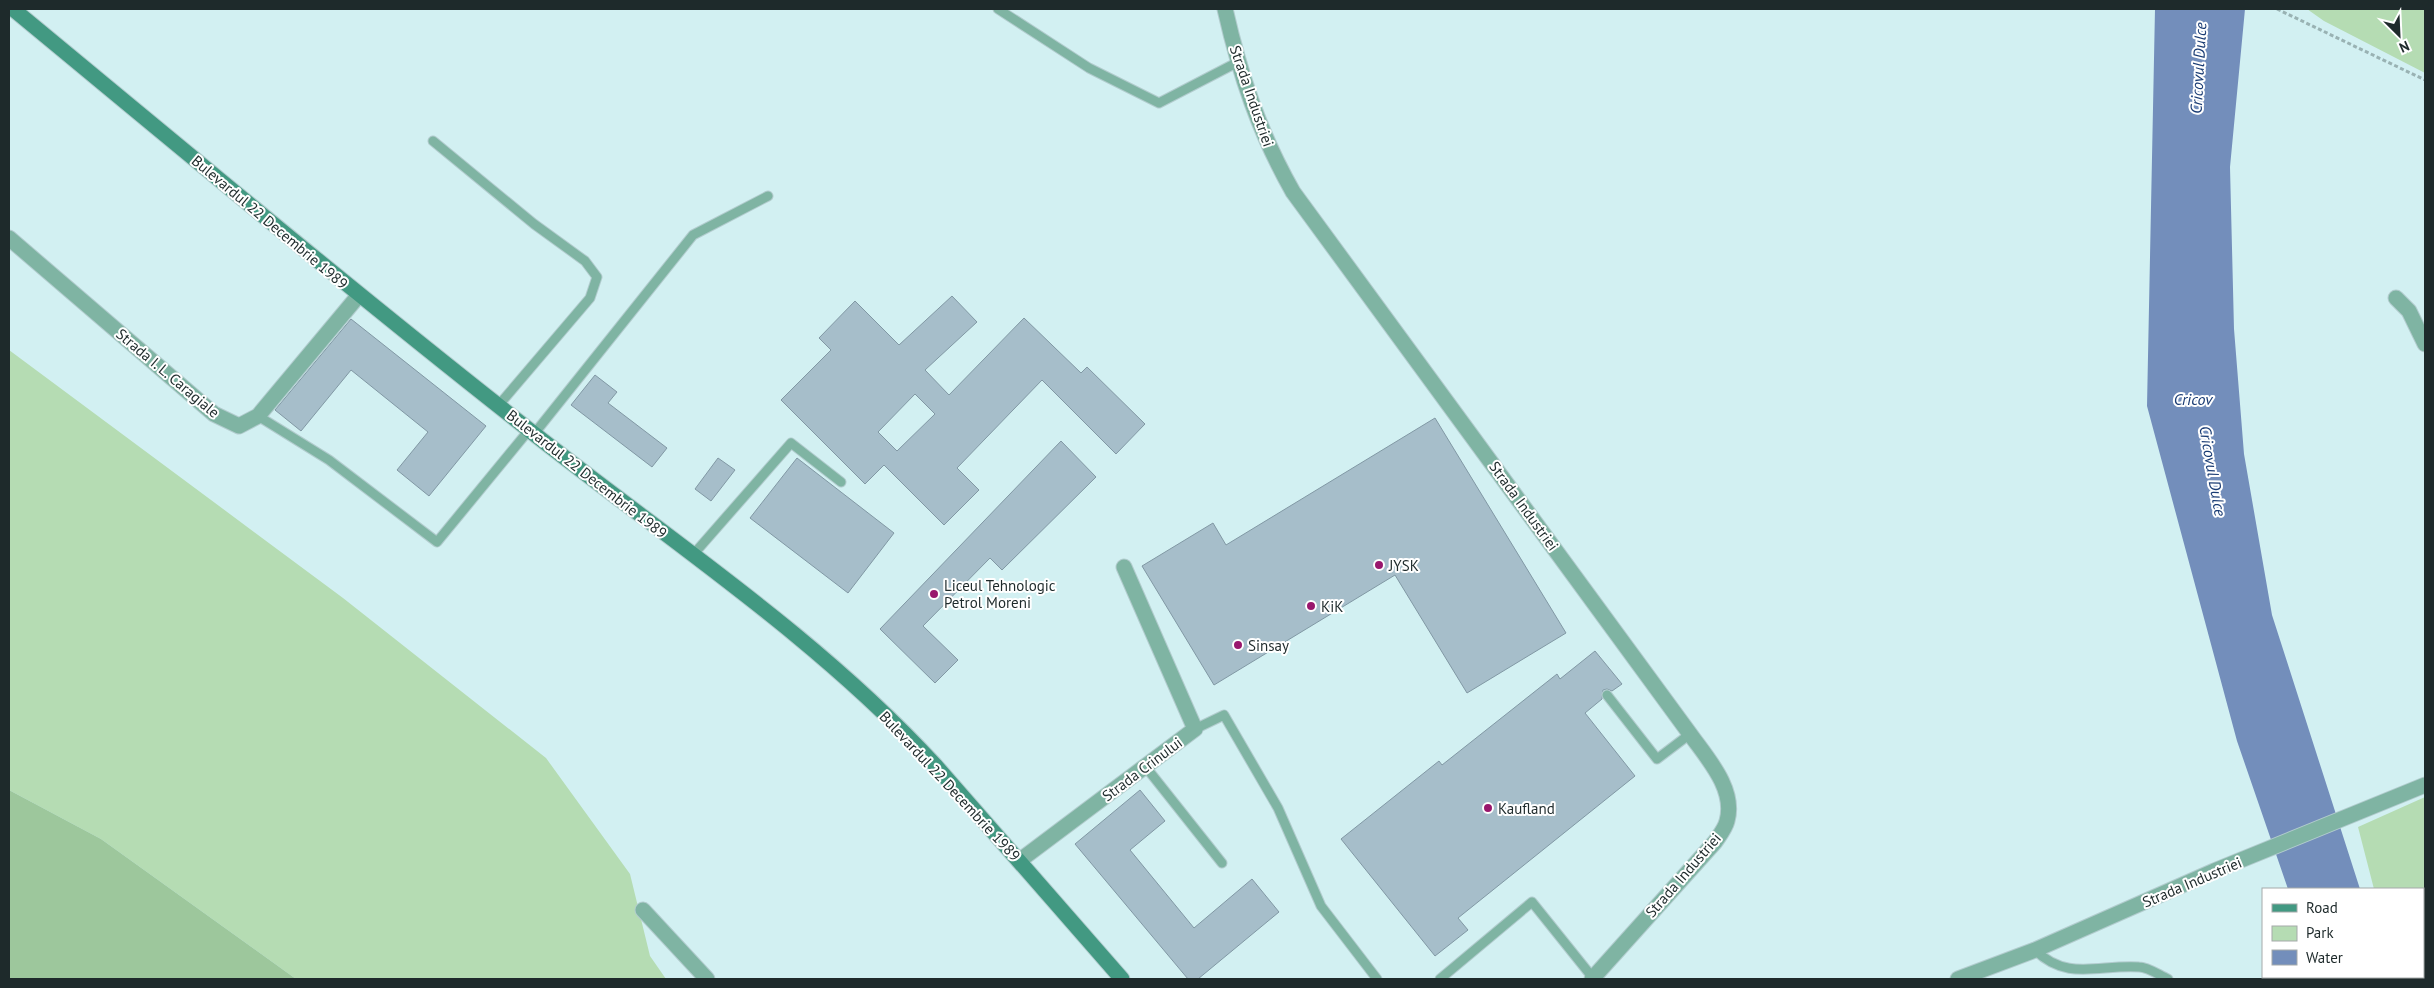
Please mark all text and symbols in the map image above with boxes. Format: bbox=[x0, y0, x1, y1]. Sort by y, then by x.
north arrow bbox=[2374, 10, 2424, 60]
water label: Cricovul Dulce bbox=[2186, 21, 2210, 114]
text: N bbox=[2396, 37, 2412, 57]
street label: Strada Industriei bbox=[1226, 43, 1278, 149]
street label: Bulevardul 22 Decembrie 1989 bbox=[188, 151, 352, 293]
street label: Strada I. L. Caragiale bbox=[112, 324, 224, 422]
water label: Cricov bbox=[2174, 389, 2214, 409]
street label: Bulevardul 22 Decembrie 1989 bbox=[503, 405, 671, 543]
water label: Cricovul Dulce bbox=[2195, 424, 2231, 518]
street label: Strada Industriei bbox=[1485, 458, 1563, 554]
place label: JYSK bbox=[1388, 556, 1419, 575]
marker: JYSK bbox=[1373, 559, 1385, 571]
place label: Liceul Tehnologic Petrol Moreni bbox=[944, 576, 1056, 612]
marker: Liceul Tehnologic Petrol Moreni bbox=[928, 588, 940, 600]
place label: KiK bbox=[1321, 597, 1343, 616]
marker: KiK bbox=[1305, 600, 1317, 612]
place label: Sinsay bbox=[1248, 636, 1289, 655]
marker: Sinsay bbox=[1232, 639, 1244, 651]
street label: Bulevardul 22 Decembrie 1989 bbox=[875, 707, 1025, 865]
street label: Strada Crinului bbox=[1098, 733, 1186, 805]
place label: Kaufland bbox=[1498, 799, 1555, 818]
marker: Kaufland bbox=[1482, 802, 1494, 814]
street label: Strada Industriei bbox=[1641, 829, 1725, 921]
street label: Strada Industriei bbox=[2140, 853, 2244, 911]
legend bbox=[2262, 888, 2424, 978]
text: Road bbox=[2306, 898, 2338, 917]
text: Park bbox=[2306, 923, 2334, 942]
text: Water bbox=[2306, 948, 2343, 967]

